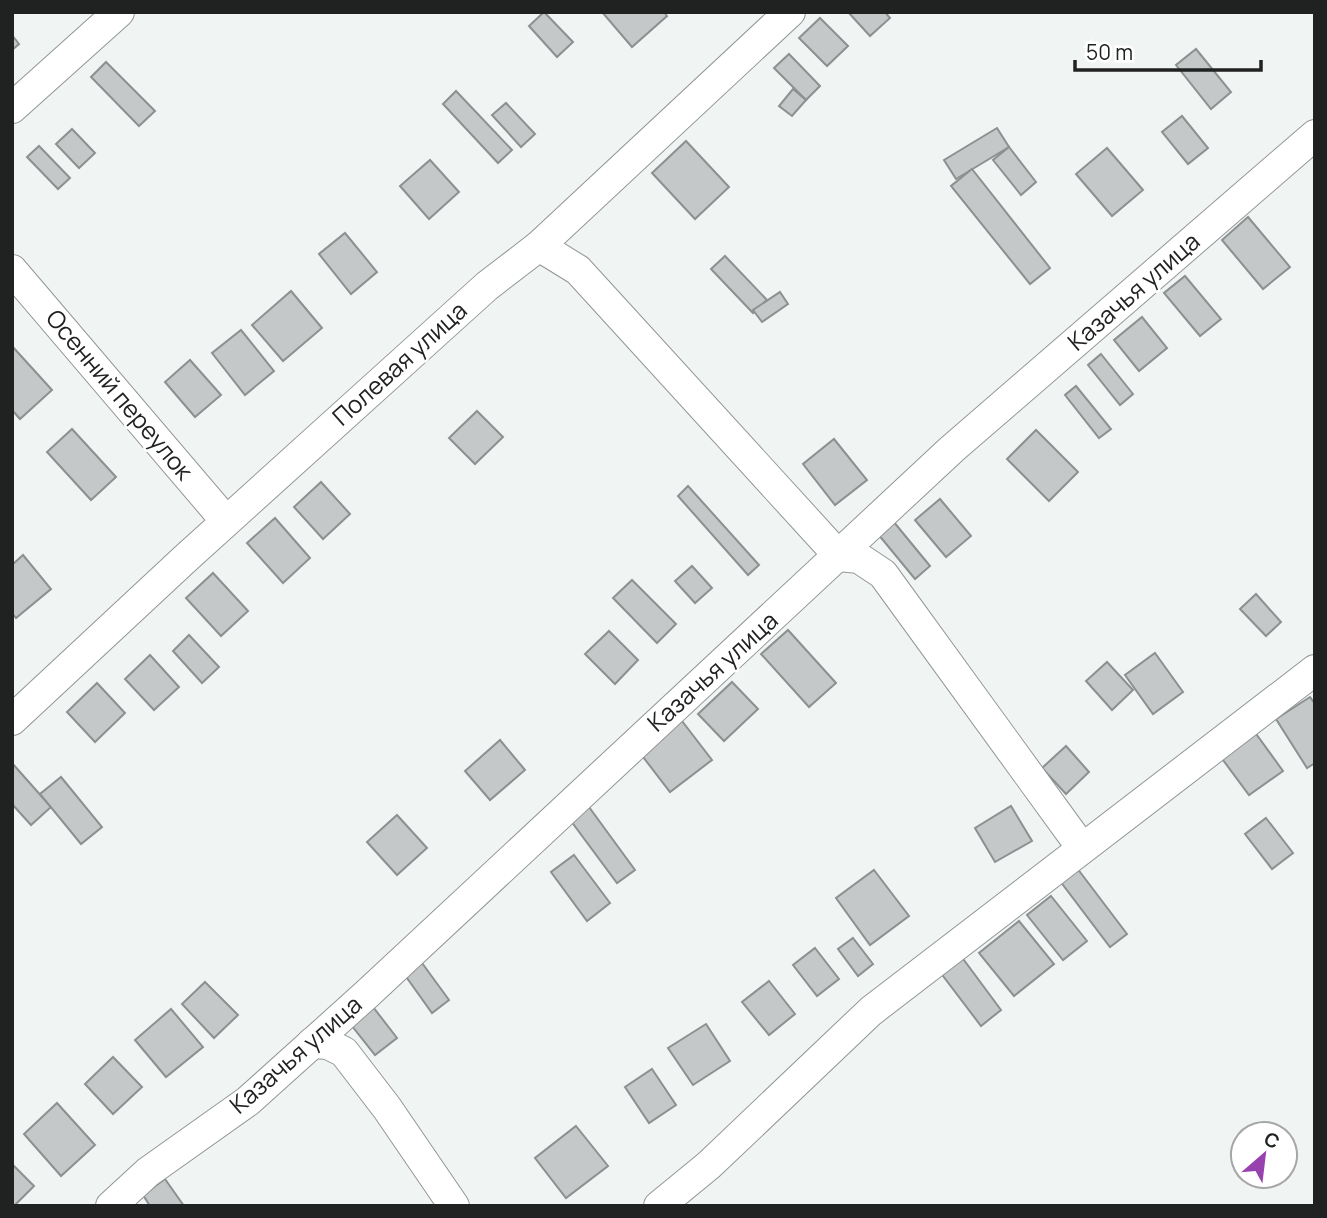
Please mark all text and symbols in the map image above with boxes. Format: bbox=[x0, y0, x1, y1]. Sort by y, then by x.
scale bar bbox=[1075, 28, 1260, 72]
text: 50 m bbox=[1086, 38, 1133, 66]
street label: Казачья улица bbox=[1060, 224, 1206, 357]
street label: Полевая улица bbox=[325, 294, 473, 432]
street label: Осенний переулок bbox=[39, 302, 202, 487]
street label: Казачья улица bbox=[640, 603, 784, 738]
street label: Казачья улица bbox=[222, 987, 368, 1120]
north arrow bbox=[1229, 1120, 1299, 1190]
text: С bbox=[1260, 1125, 1284, 1155]

